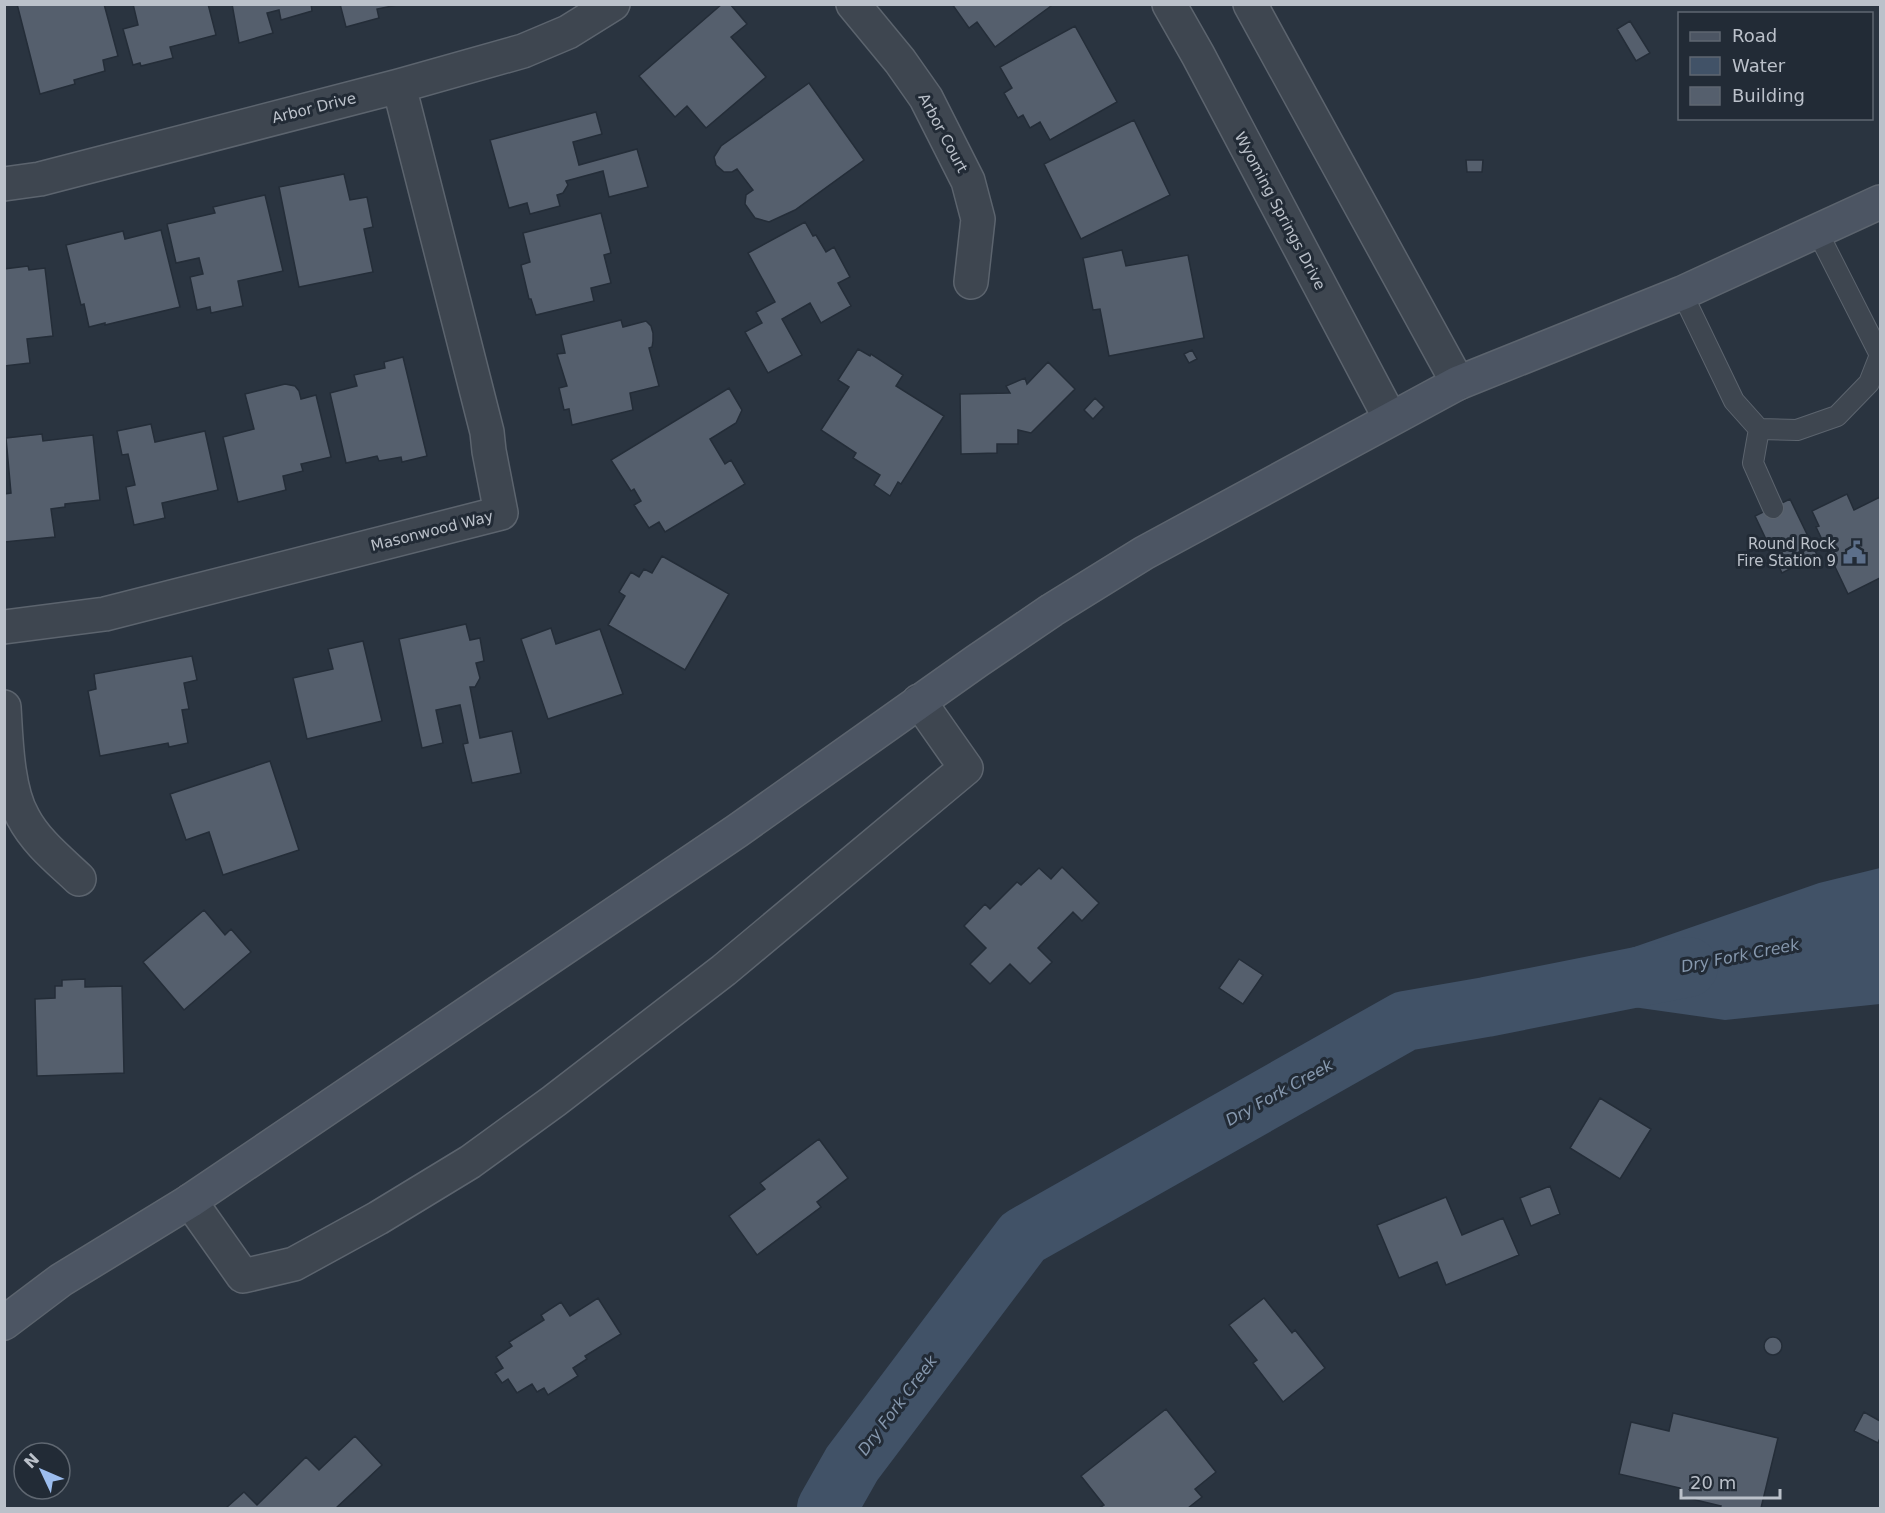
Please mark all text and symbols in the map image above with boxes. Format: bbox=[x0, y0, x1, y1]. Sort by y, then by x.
legend bbox=[1678, 12, 1873, 120]
text: Road bbox=[1732, 25, 1777, 46]
text: Water bbox=[1732, 55, 1786, 76]
text: Building bbox=[1732, 85, 1805, 106]
street label: Arbor Drive bbox=[270, 89, 358, 127]
street label: Arbor Court bbox=[915, 90, 971, 176]
street label: Wyoming Springs Drive bbox=[1231, 129, 1329, 293]
street label: Masonwood Way bbox=[369, 507, 495, 555]
place label: Round Rock Fire Station 9 bbox=[1737, 535, 1836, 570]
public building icon: Round Rock Fire Station 9 bbox=[1841, 540, 1867, 566]
water label: Dry Fork Creek bbox=[1679, 935, 1802, 976]
water label: Dry Fork Creek bbox=[1222, 1055, 1337, 1130]
water label: Dry Fork Creek bbox=[854, 1351, 942, 1459]
north arrow bbox=[12, 1441, 72, 1501]
text: N bbox=[20, 1450, 43, 1472]
scale bar bbox=[1681, 1462, 1780, 1500]
text: 20 m bbox=[1690, 1472, 1736, 1493]

